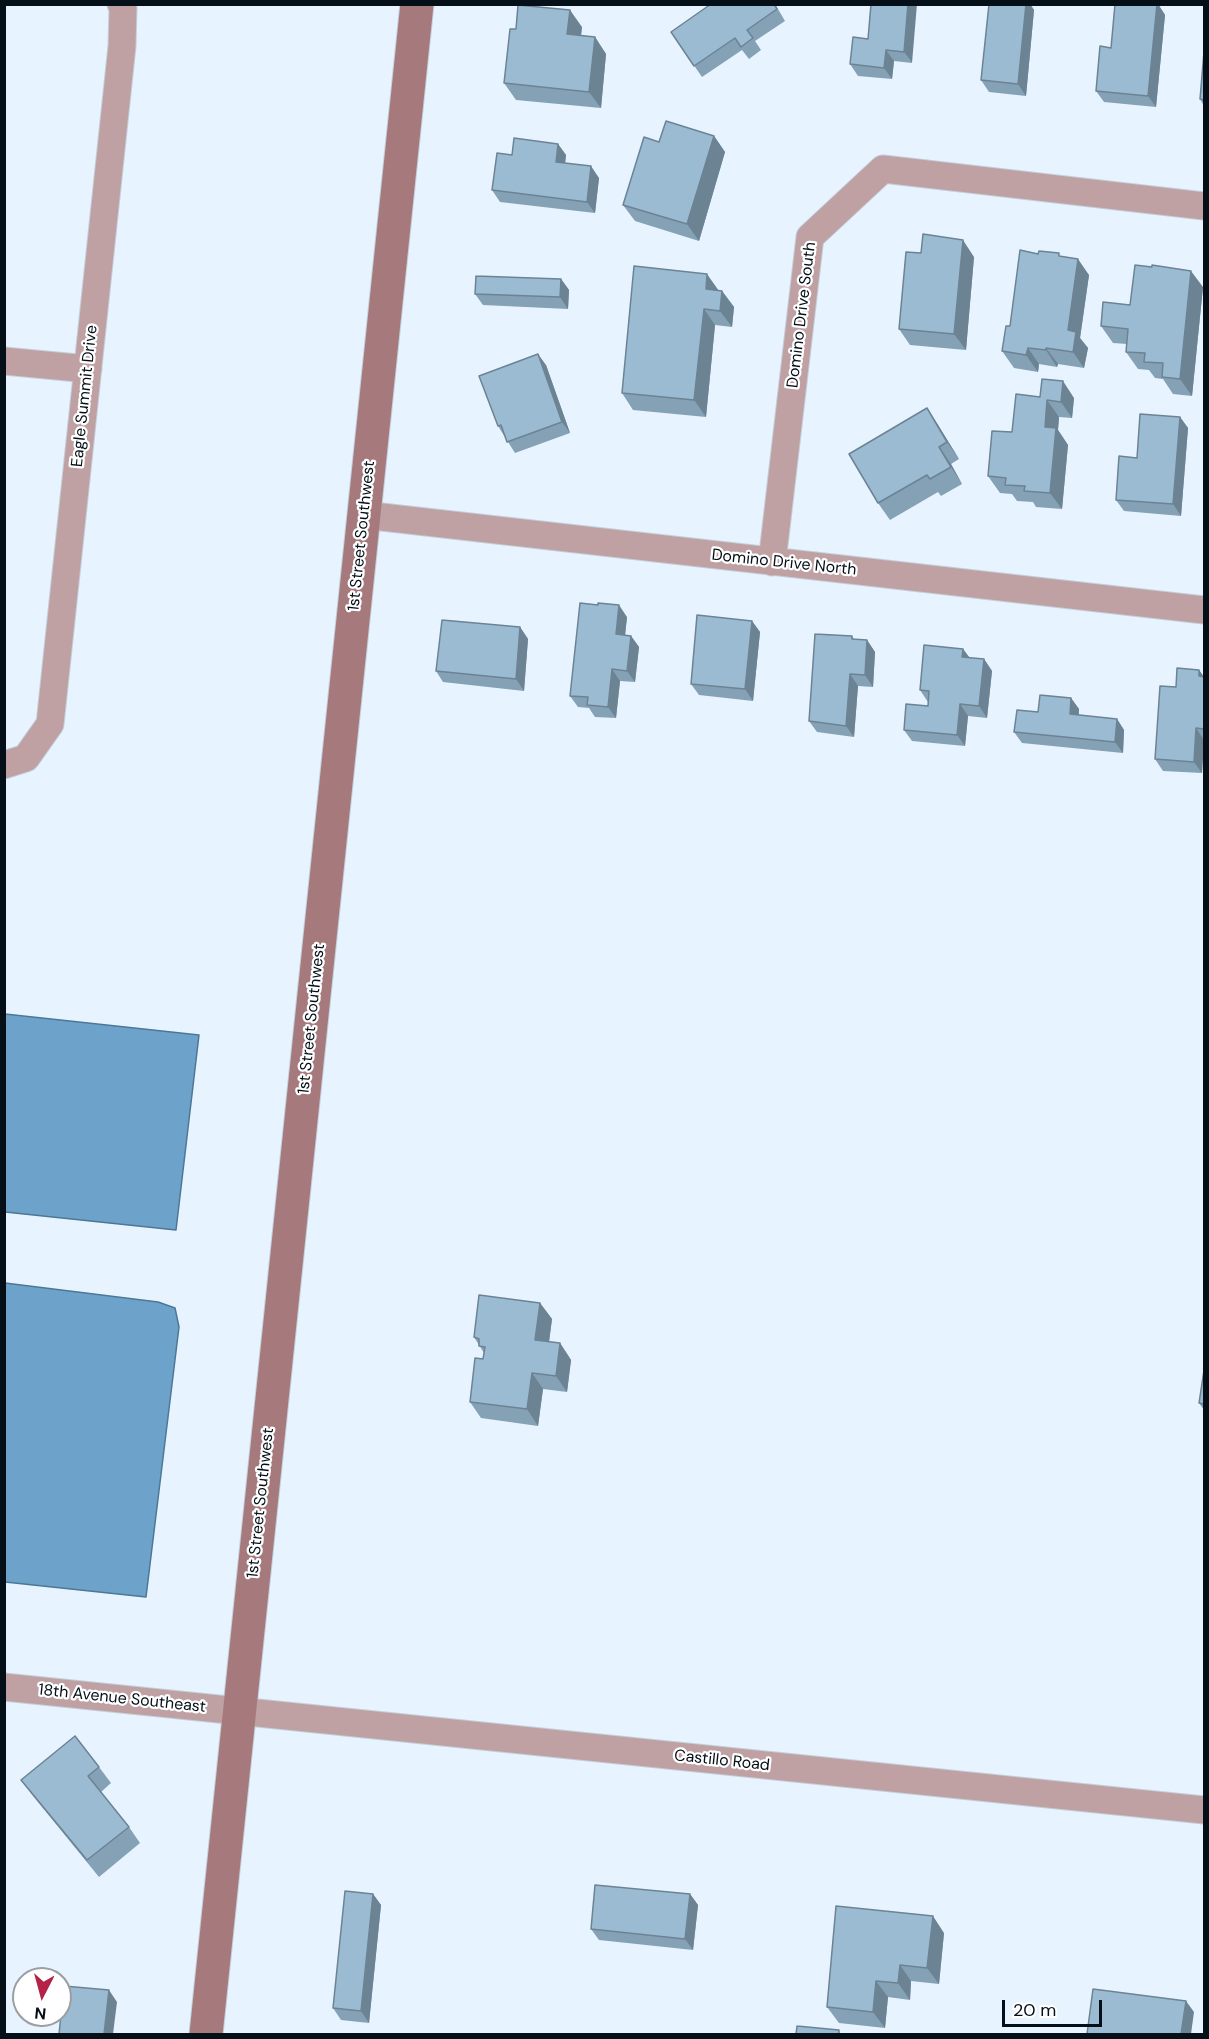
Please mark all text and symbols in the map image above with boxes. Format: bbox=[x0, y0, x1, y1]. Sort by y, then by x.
street label: Domino Drive South bbox=[784, 241, 820, 389]
street label: Eagle Summit Drive bbox=[68, 324, 102, 468]
street label: 1st Street Southwest bbox=[345, 460, 379, 612]
street label: Domino Drive North bbox=[711, 546, 857, 580]
street label: 1st Street Southwest bbox=[295, 943, 329, 1095]
street label: 1st Street Southwest bbox=[244, 1427, 278, 1579]
street label: 18th Avenue Southeast bbox=[37, 1681, 207, 1717]
street label: Castillo Road bbox=[673, 1746, 771, 1776]
north arrow bbox=[12, 1967, 72, 2027]
scale bar bbox=[1005, 1988, 1106, 2026]
text: 20 m bbox=[1013, 1998, 1056, 2022]
text: N bbox=[33, 2002, 47, 2024]

